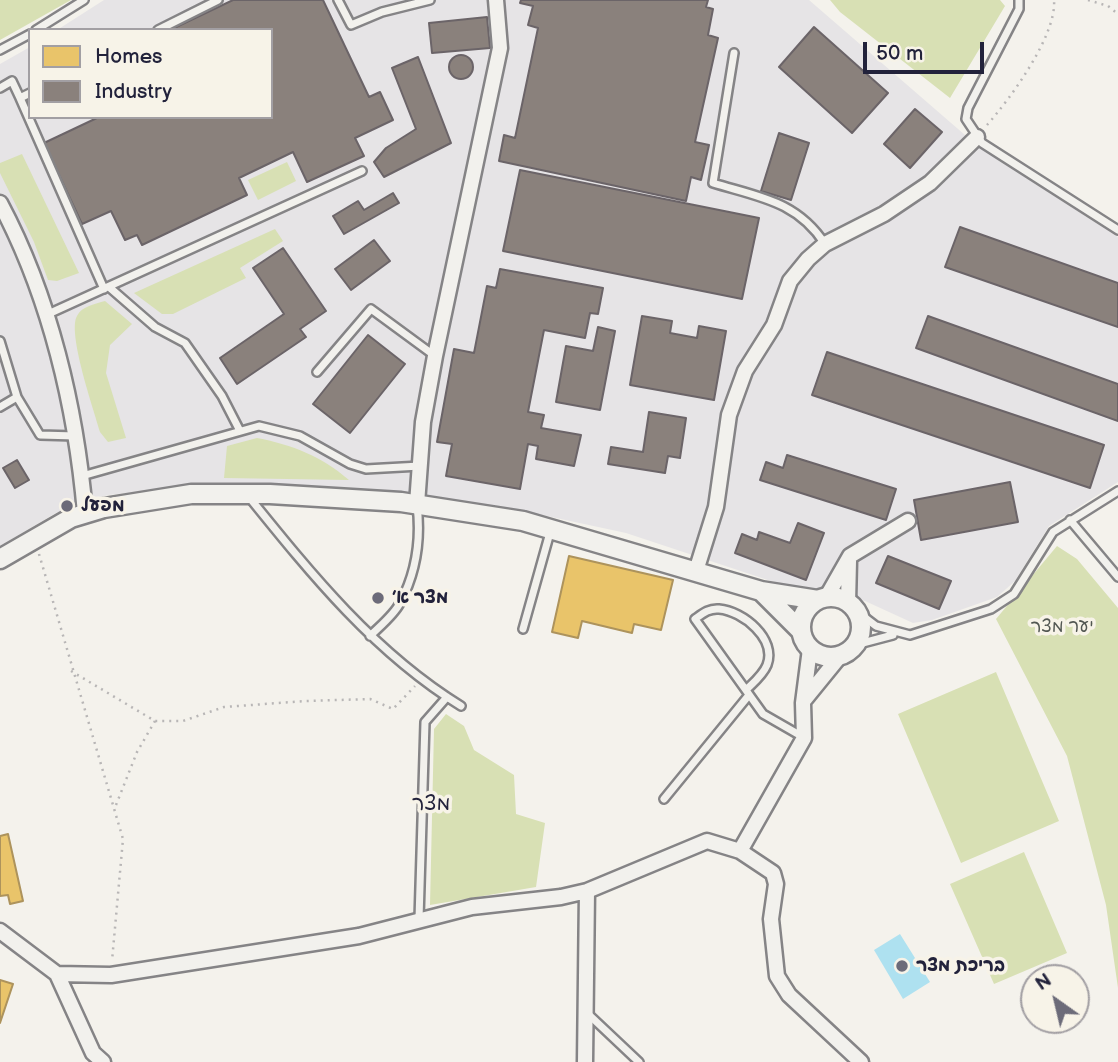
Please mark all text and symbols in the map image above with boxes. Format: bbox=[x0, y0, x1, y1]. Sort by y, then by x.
legend bbox=[28, 28, 273, 119]
scale bar bbox=[866, 28, 987, 72]
text: 50 m bbox=[876, 41, 923, 66]
text: Homes bbox=[95, 44, 163, 69]
text: Industry bbox=[95, 79, 172, 104]
place label: מפעל bbox=[81, 495, 125, 517]
marker: מפעל bbox=[59, 498, 75, 514]
place label: מצר א׳ bbox=[392, 587, 448, 609]
marker: מצר א׳ bbox=[370, 590, 386, 606]
park label: יער מצר bbox=[1031, 616, 1093, 638]
district label: מצר bbox=[412, 792, 450, 818]
place label: בריכת מצר bbox=[916, 955, 1005, 977]
marker: בריכת מצר bbox=[894, 958, 910, 974]
north arrow bbox=[1020, 964, 1090, 1034]
text: N bbox=[1032, 969, 1056, 996]

